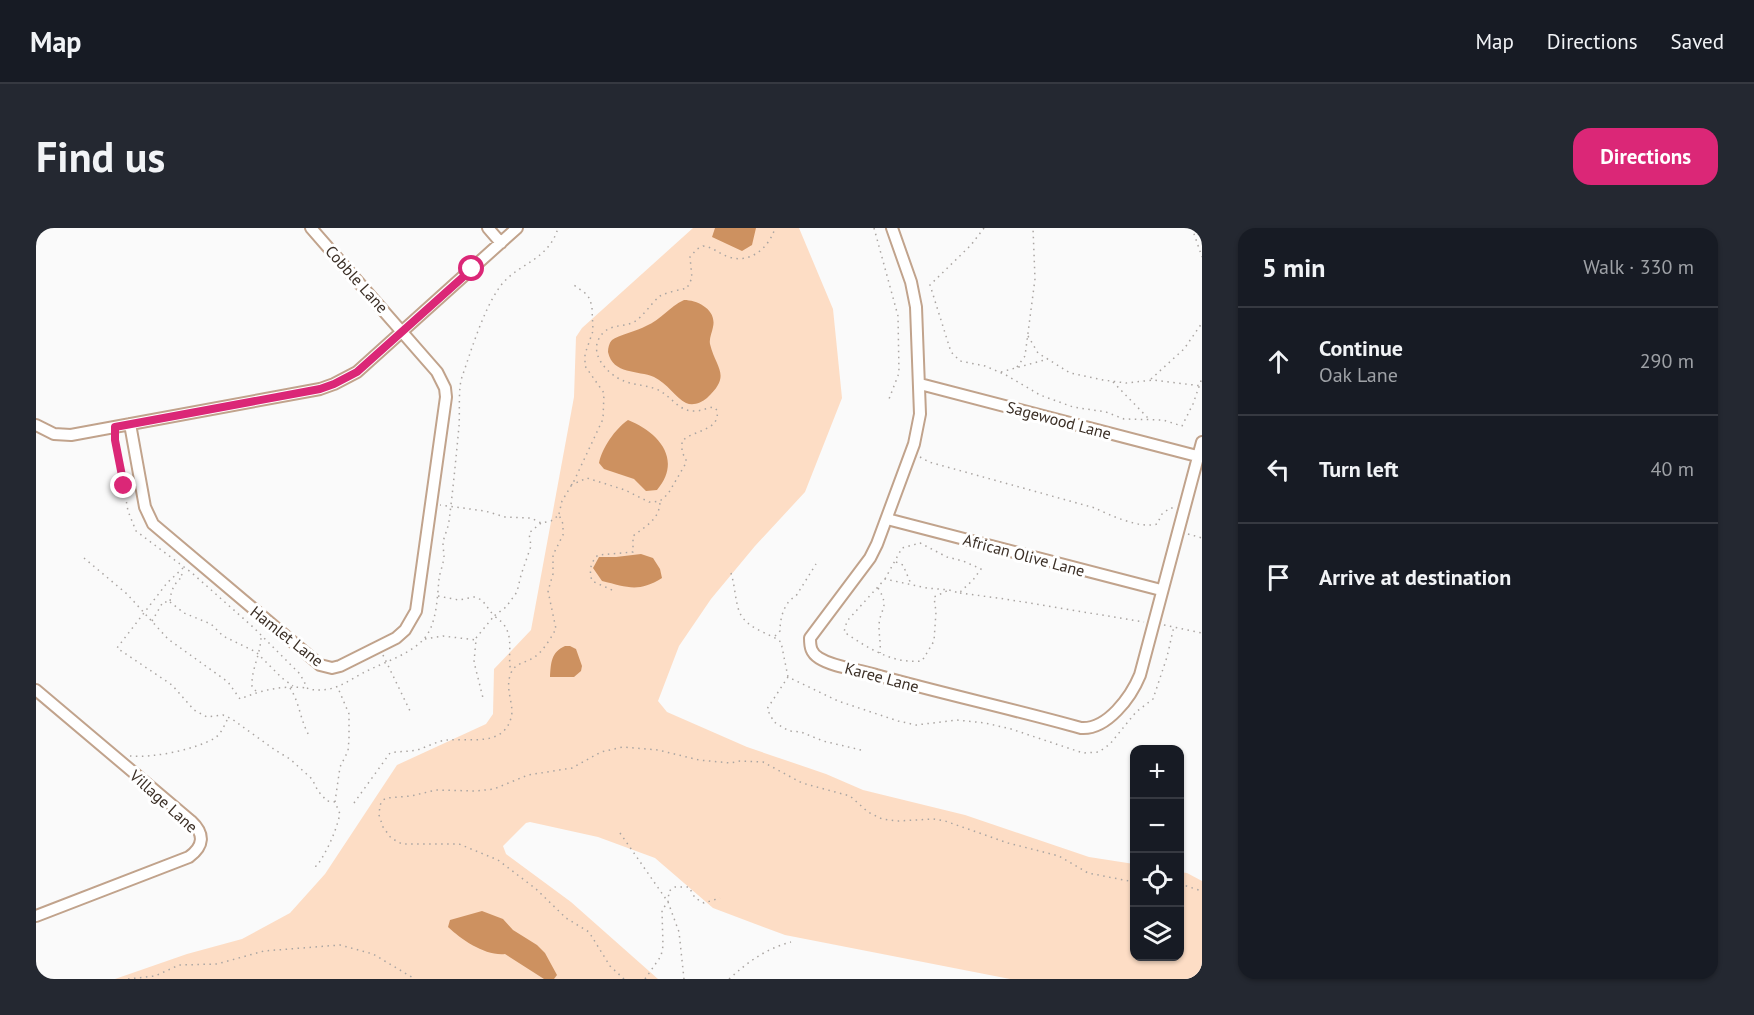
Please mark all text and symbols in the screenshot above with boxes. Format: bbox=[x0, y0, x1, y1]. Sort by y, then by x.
text: Map bbox=[30, 23, 81, 60]
text: Map bbox=[1475, 28, 1514, 55]
text: Directions bbox=[1547, 28, 1638, 55]
text: Saved bbox=[1671, 28, 1724, 55]
button: Directions bbox=[1573, 128, 1718, 185]
text: Find us bbox=[36, 129, 165, 184]
street label: Cobble Lane bbox=[321, 241, 393, 317]
text: 5 min bbox=[1262, 251, 1325, 284]
text: Walk · 330 m bbox=[1583, 254, 1694, 280]
route start bbox=[458, 255, 484, 281]
text: Continue bbox=[1319, 334, 1403, 362]
icon: ahead bbox=[1262, 345, 1295, 378]
text: 290 m bbox=[1640, 348, 1694, 374]
text: Oak Lane bbox=[1319, 362, 1398, 388]
street label: Sagewood Lane bbox=[1005, 396, 1113, 444]
icon: left bbox=[1262, 453, 1295, 486]
text: Turn left bbox=[1319, 455, 1399, 483]
text: 40 m bbox=[1651, 456, 1694, 482]
route end bbox=[110, 472, 136, 498]
street label: African Olive Lane bbox=[961, 529, 1087, 581]
icon: arrive bbox=[1262, 561, 1295, 594]
text: Arrive at destination bbox=[1319, 563, 1511, 591]
street label: Hamlet Lane bbox=[247, 601, 327, 671]
street label: Karee Lane bbox=[843, 658, 921, 696]
map controls bbox=[1130, 745, 1184, 961]
button: + bbox=[1130, 745, 1184, 799]
street label: Village Lane bbox=[125, 765, 202, 837]
button: − bbox=[1130, 799, 1184, 853]
button: locate bbox=[1130, 853, 1184, 907]
button: layers bbox=[1130, 907, 1184, 961]

